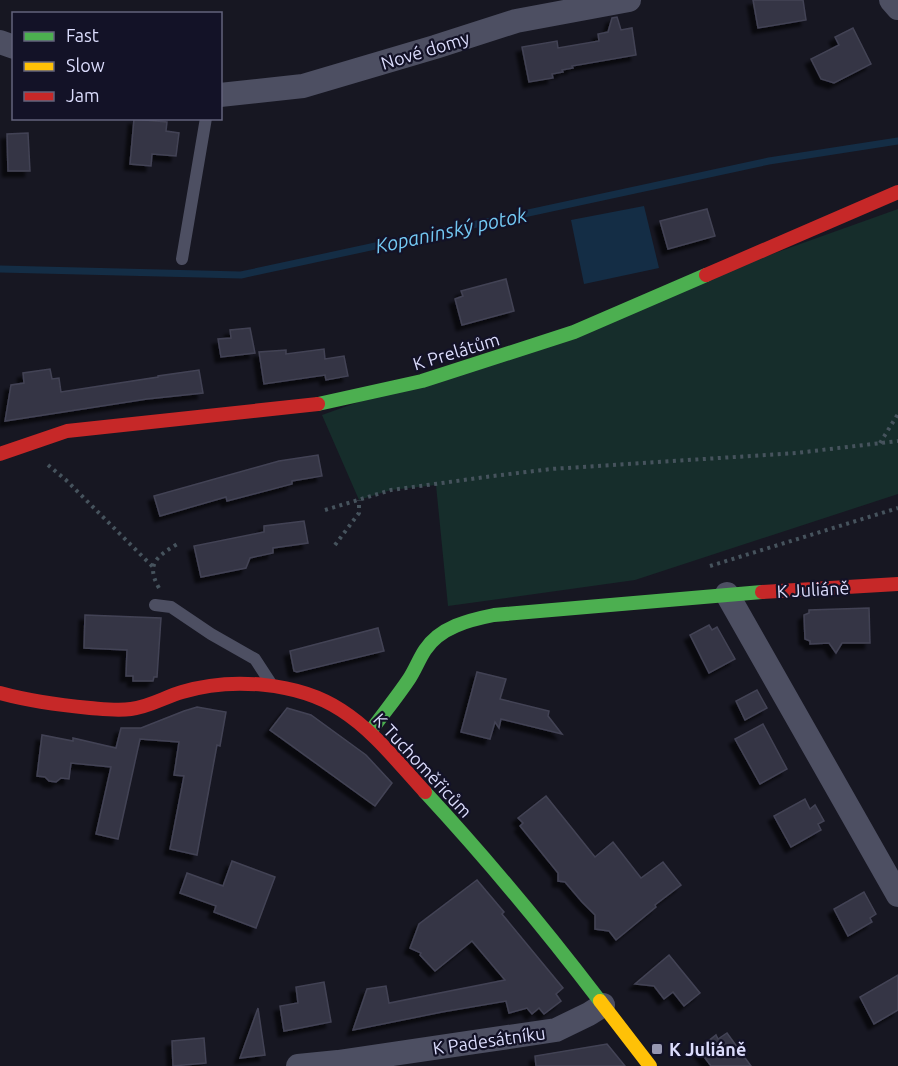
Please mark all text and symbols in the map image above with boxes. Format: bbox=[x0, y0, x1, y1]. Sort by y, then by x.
legend bbox=[12, 12, 222, 120]
text: Fast bbox=[66, 25, 99, 45]
street label: Nové domy bbox=[378, 27, 472, 73]
text: Slow bbox=[66, 55, 105, 75]
text: Jam bbox=[66, 85, 100, 105]
water label: Kopaninský potok bbox=[373, 203, 530, 257]
street label: K Prelátům bbox=[410, 328, 502, 374]
street label: K Juliáně bbox=[776, 577, 850, 601]
street label: K Tuchoměřicům bbox=[370, 709, 476, 821]
street label: K Padesátníku bbox=[431, 1022, 547, 1058]
place label: K Juliáně bbox=[669, 1039, 746, 1059]
marker: K Juliáně bbox=[650, 1042, 664, 1056]

